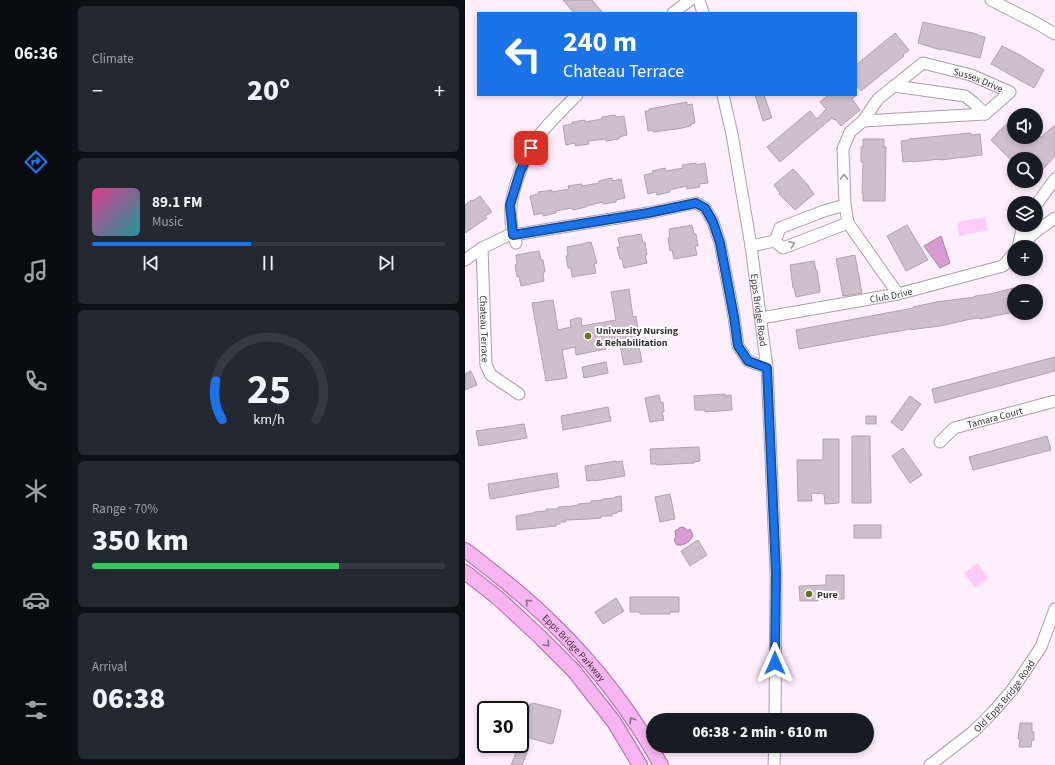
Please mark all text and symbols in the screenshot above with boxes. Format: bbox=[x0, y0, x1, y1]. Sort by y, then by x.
text: 240 m bbox=[563, 22, 637, 62]
icon: left bbox=[497, 28, 549, 80]
text: 06:36 bbox=[14, 41, 58, 66]
text: Climate bbox=[92, 50, 134, 68]
text: Chateau Terrace bbox=[563, 59, 684, 84]
street label: Sussex Drive bbox=[952, 65, 1005, 96]
text: 20° bbox=[247, 69, 290, 112]
text: − bbox=[92, 75, 103, 107]
text: + bbox=[434, 75, 445, 107]
map controls bbox=[1007, 108, 1043, 320]
button: sound bbox=[1007, 108, 1043, 144]
pin bbox=[514, 131, 548, 165]
icon: arrive bbox=[520, 137, 542, 159]
icon: directions bbox=[22, 148, 50, 176]
button: search bbox=[1007, 152, 1043, 188]
one-way arrow bbox=[840, 174, 848, 180]
text: 89.1 FM bbox=[152, 192, 203, 213]
button: layers bbox=[1007, 196, 1043, 232]
text: Music bbox=[152, 213, 183, 231]
button: + bbox=[1007, 240, 1043, 276]
one-way arrow bbox=[789, 241, 796, 249]
icon: previous bbox=[140, 252, 162, 274]
icon: pause bbox=[257, 252, 279, 274]
icon: next bbox=[375, 252, 397, 274]
icon: music bbox=[22, 257, 50, 285]
street label: Epps Bridge Road bbox=[747, 273, 770, 347]
street label: Club Drive bbox=[869, 284, 914, 307]
button: − bbox=[1007, 284, 1043, 320]
street label: Chateau Terrace bbox=[476, 295, 492, 363]
place label: University Nursing & Rehabilitation bbox=[596, 324, 679, 350]
marker: University Nursing & Rehabilitation bbox=[583, 331, 593, 341]
text: 25 bbox=[247, 360, 290, 420]
icon: phone bbox=[22, 367, 50, 395]
street label: Tamara Court bbox=[966, 404, 1025, 432]
text: km/h bbox=[253, 409, 284, 430]
icon: climate bbox=[22, 477, 50, 505]
text: Range · 70% bbox=[92, 500, 158, 518]
text: 350 km bbox=[92, 519, 189, 562]
icon: car bbox=[22, 586, 50, 614]
place label: Pure bbox=[817, 588, 838, 602]
marker: Pure bbox=[804, 589, 814, 599]
one-way arrow bbox=[526, 599, 533, 606]
street label: Epps Bridge Parkway bbox=[539, 611, 609, 685]
one-way arrow bbox=[542, 639, 550, 647]
position arrow bbox=[754, 642, 796, 684]
street label: Old Epps Bridge Road bbox=[971, 657, 1038, 736]
text: Arrival bbox=[92, 658, 127, 676]
text: 06:38 bbox=[92, 677, 165, 720]
icon: filters bbox=[22, 696, 50, 724]
speed limit sign: 30 bbox=[477, 701, 529, 753]
one-way arrow bbox=[629, 717, 637, 724]
text: 06:38 · 2 min · 610 m bbox=[693, 722, 827, 743]

